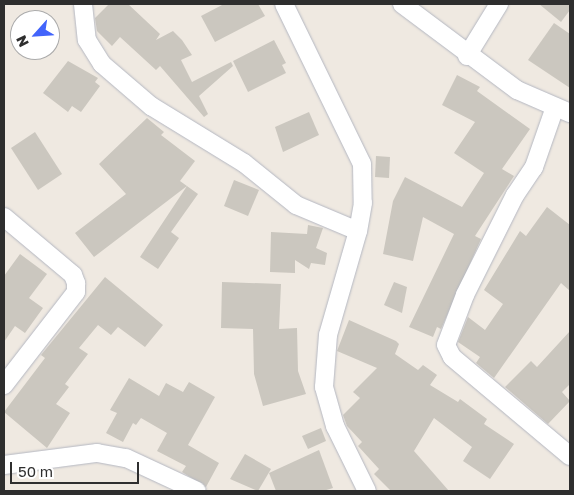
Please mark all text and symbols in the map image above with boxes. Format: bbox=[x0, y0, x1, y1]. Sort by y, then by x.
north arrow bbox=[10, 10, 60, 60]
text: N bbox=[12, 33, 32, 50]
scale bar bbox=[12, 452, 141, 484]
text: 50 m bbox=[18, 462, 53, 480]

